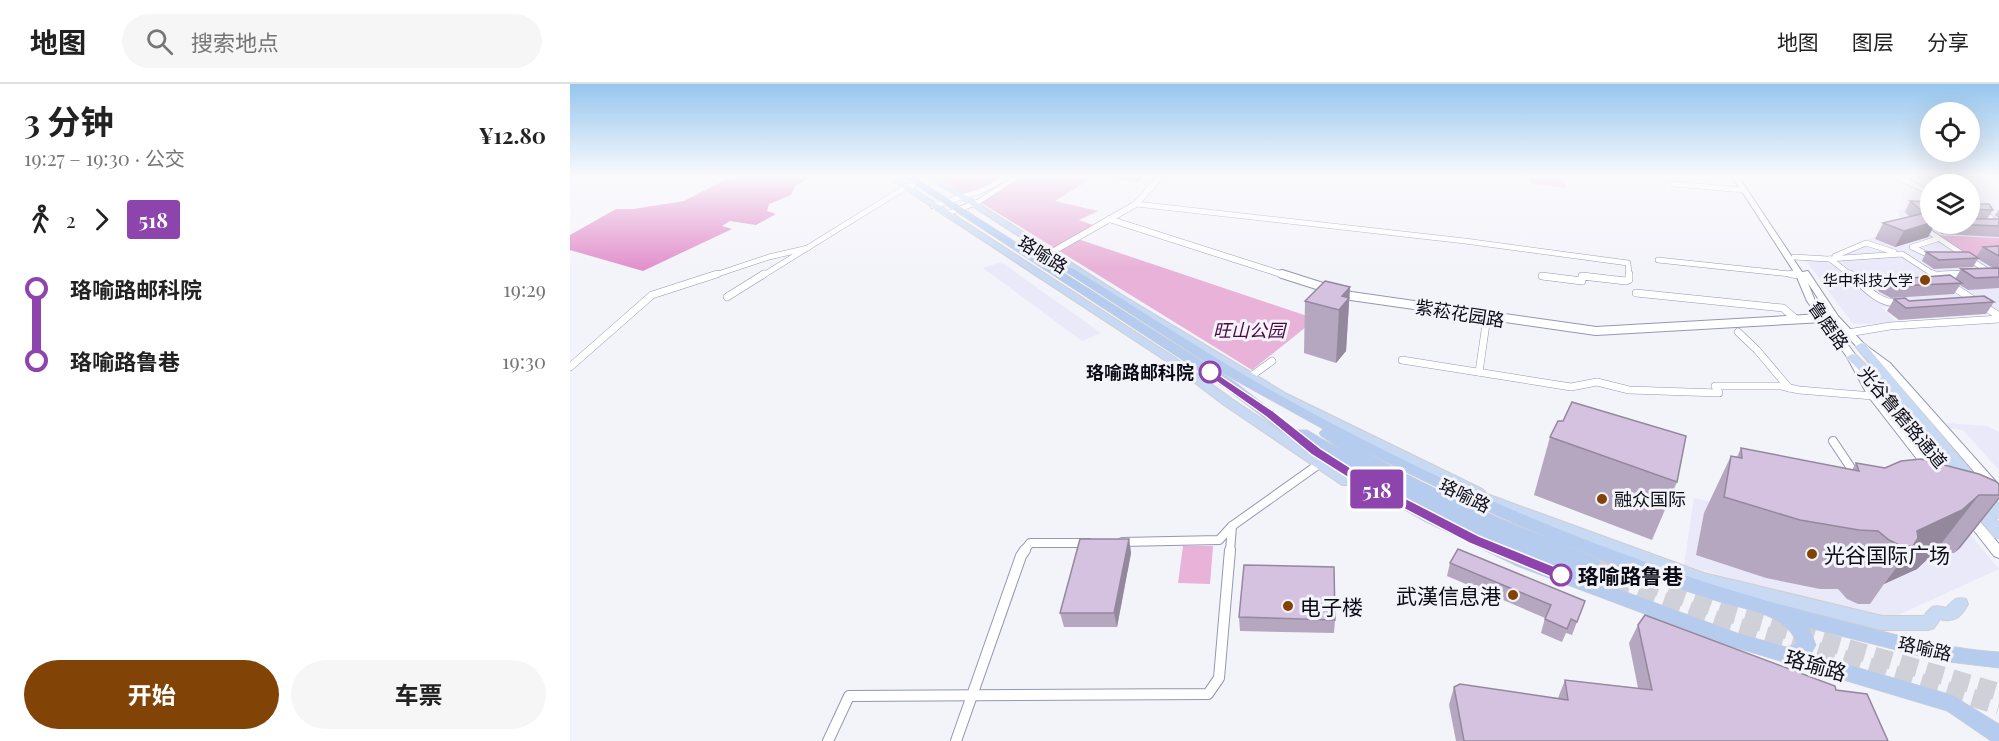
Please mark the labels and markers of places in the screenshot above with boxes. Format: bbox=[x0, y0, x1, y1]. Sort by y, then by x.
place label: 华中科技大学 bbox=[1823, 270, 1913, 290]
marker: 华中科技大学 bbox=[1918, 273, 1932, 287]
place label: 珞喻路邮科院 bbox=[1086, 360, 1194, 384]
marker: 珞喻路邮科院 bbox=[1199, 361, 1221, 383]
place label: 融众国际 bbox=[1614, 487, 1686, 511]
marker: 融众国际 bbox=[1595, 492, 1609, 506]
place label: 光谷国际广场 bbox=[1824, 540, 1950, 568]
marker: 光谷国际广场 bbox=[1805, 547, 1819, 561]
place label: 珞喻路鲁巷 bbox=[1578, 561, 1683, 589]
marker: 珞喻路鲁巷 bbox=[1550, 564, 1572, 586]
place label: 武漢信息港 bbox=[1396, 581, 1501, 609]
marker: 武漢信息港 bbox=[1506, 588, 1520, 602]
place label: 电子楼 bbox=[1300, 592, 1363, 620]
marker: 电子楼 bbox=[1281, 599, 1295, 613]

